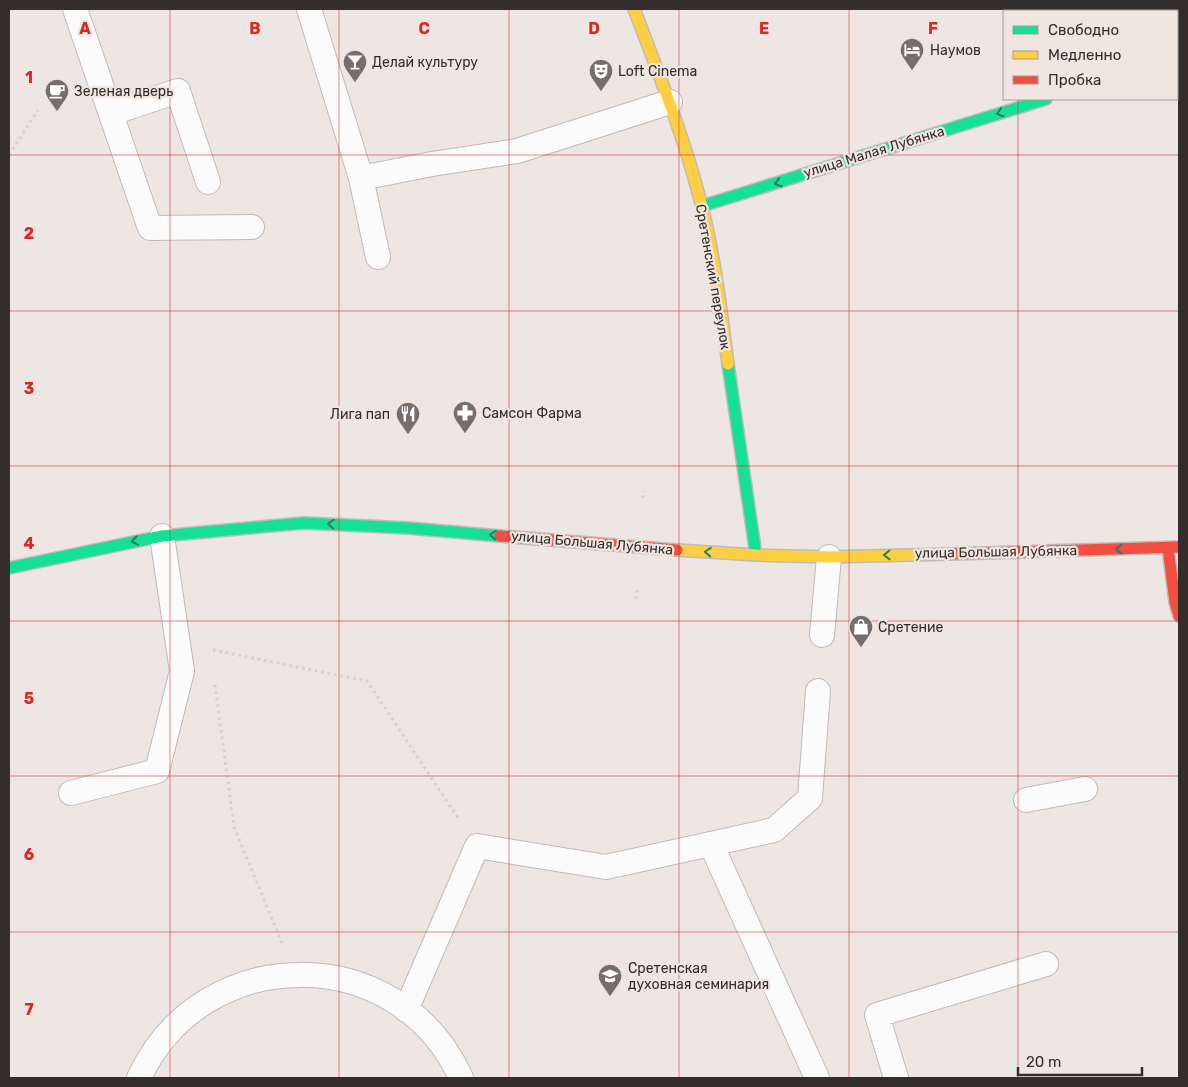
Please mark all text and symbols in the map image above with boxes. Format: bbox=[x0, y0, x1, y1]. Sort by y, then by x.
legend bbox=[1003, 10, 1178, 100]
text: A bbox=[79, 19, 91, 38]
text: B bbox=[249, 19, 261, 38]
text: C bbox=[418, 19, 430, 38]
text: D bbox=[588, 19, 600, 38]
text: E bbox=[759, 19, 769, 38]
text: F bbox=[928, 19, 938, 38]
text: Свободно bbox=[1048, 21, 1119, 39]
hotel icon: Наумов bbox=[899, 37, 925, 71]
place label: Наумов bbox=[930, 42, 981, 59]
text: Медленно bbox=[1048, 46, 1121, 64]
bar icon: Делай культуру bbox=[342, 49, 368, 83]
place label: Делай культуру bbox=[372, 54, 478, 71]
theatre icon: Loft Cinema bbox=[588, 58, 614, 92]
place label: Loft Cinema bbox=[618, 63, 697, 80]
text: 1 bbox=[25, 68, 33, 87]
text: Пробка bbox=[1048, 71, 1101, 89]
cafe icon: Зеленая дверь bbox=[44, 78, 70, 112]
place label: Зеленая дверь bbox=[74, 83, 173, 100]
one-way arrow bbox=[996, 108, 1004, 118]
street label: улица Малая Лубянка bbox=[801, 122, 947, 182]
one-way arrow bbox=[774, 177, 782, 187]
street label: Сретенский переулок bbox=[692, 203, 734, 352]
text: 2 bbox=[24, 224, 34, 243]
text: 3 bbox=[24, 379, 34, 398]
pharmacy icon: Самсон Фарма bbox=[452, 400, 478, 434]
restaurant icon: Лига пап bbox=[395, 401, 421, 435]
place label: Самсон Фарма bbox=[482, 405, 582, 422]
place label: Лига пап bbox=[330, 406, 390, 423]
one-way arrow bbox=[327, 519, 334, 529]
street label: улица Большая Лубянка bbox=[510, 527, 674, 559]
one-way arrow bbox=[489, 530, 497, 541]
text: 4 bbox=[24, 534, 35, 553]
one-way arrow bbox=[130, 535, 139, 546]
street label: улица Большая Лубянка bbox=[915, 542, 1077, 562]
one-way arrow bbox=[1115, 544, 1123, 555]
one-way arrow bbox=[703, 546, 711, 557]
one-way arrow bbox=[883, 550, 891, 561]
shop icon: Сретение bbox=[848, 614, 874, 648]
place label: Сретение bbox=[878, 619, 944, 636]
text: 5 bbox=[24, 689, 34, 708]
text: 6 bbox=[24, 845, 34, 864]
place label: Сретенская духовная семинария bbox=[628, 960, 769, 993]
school or university icon: Сретенская духовная семинария bbox=[597, 963, 623, 997]
text: 7 bbox=[24, 1000, 34, 1019]
scale bar bbox=[1018, 1044, 1142, 1076]
text: 20 m bbox=[1026, 1053, 1061, 1071]

